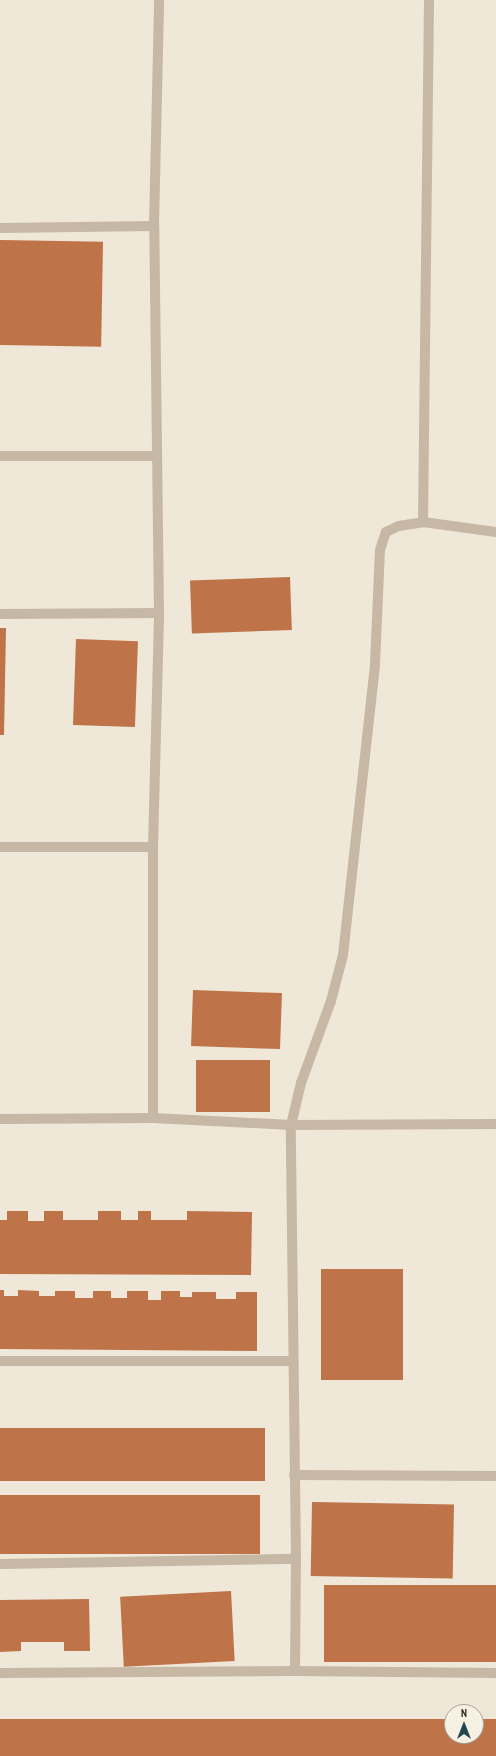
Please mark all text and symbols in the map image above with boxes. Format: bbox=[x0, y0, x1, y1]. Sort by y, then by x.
north arrow bbox=[444, 1704, 484, 1744]
text: N bbox=[461, 1706, 467, 1720]

